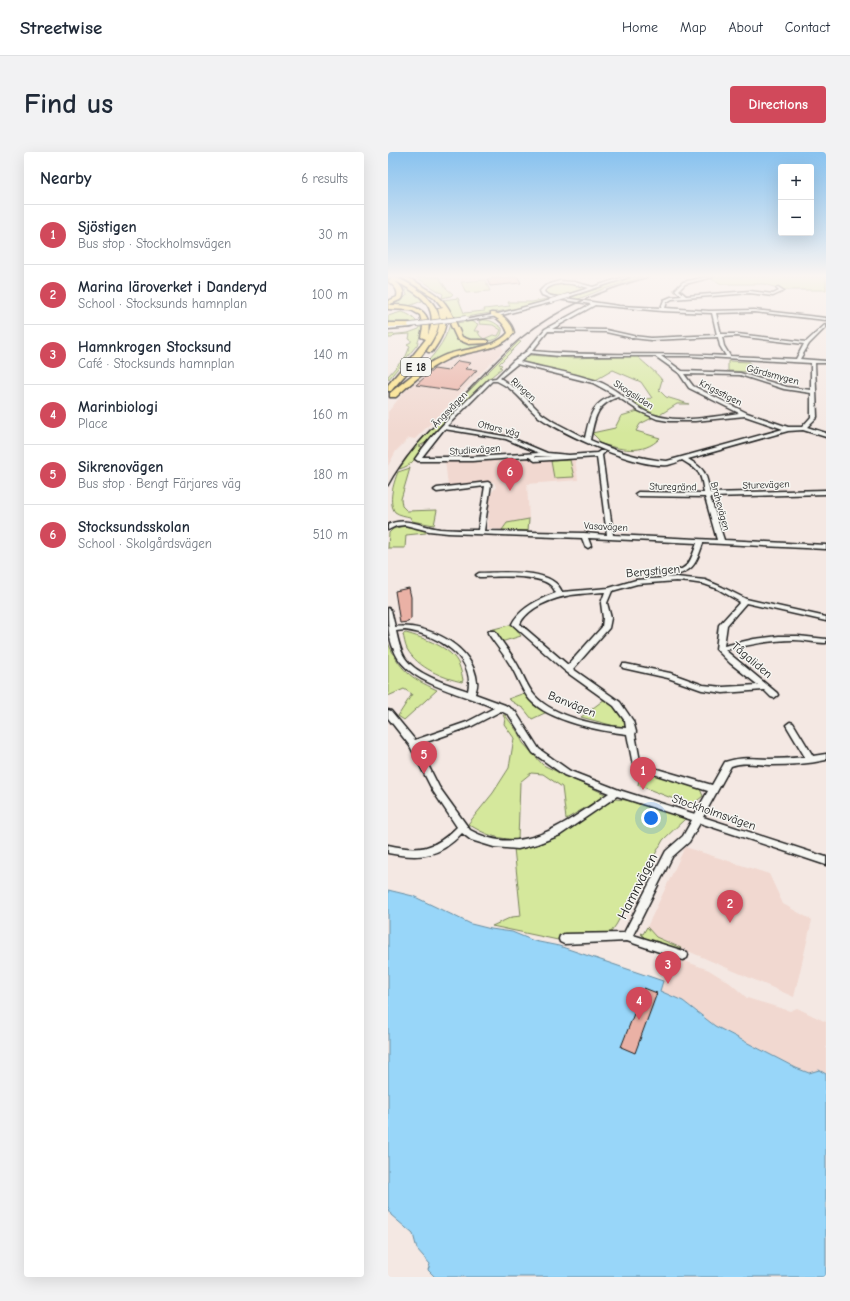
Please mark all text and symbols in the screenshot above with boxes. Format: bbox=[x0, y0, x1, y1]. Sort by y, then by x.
text: Streetwise bbox=[20, 17, 102, 39]
text: Home bbox=[622, 19, 658, 36]
text: Map bbox=[680, 19, 706, 36]
text: About bbox=[728, 19, 763, 36]
text: Contact bbox=[785, 19, 830, 36]
button: Directions bbox=[730, 86, 826, 123]
text: Find us bbox=[24, 88, 113, 120]
map controls bbox=[778, 164, 814, 236]
button: + bbox=[778, 164, 814, 200]
text: Nearby bbox=[40, 169, 91, 188]
text: 6 results bbox=[301, 171, 348, 186]
button: − bbox=[778, 200, 814, 236]
text: Sjöstigen bbox=[78, 218, 137, 236]
text: 1 bbox=[50, 227, 56, 242]
text: 30 m bbox=[318, 227, 348, 242]
text: Bus stop · Stockholmsvägen bbox=[78, 236, 231, 251]
text: Marina läroverket i Danderyd bbox=[78, 278, 267, 296]
text: 2 bbox=[50, 287, 56, 302]
text: 100 m bbox=[312, 287, 348, 302]
text: School · Stocksunds hamnplan bbox=[78, 296, 247, 311]
text: Hamnkrogen Stocksund bbox=[78, 338, 231, 356]
text: 3 bbox=[50, 347, 56, 362]
text: 140 m bbox=[314, 347, 348, 362]
text: Café · Stocksunds hamnplan bbox=[78, 356, 235, 371]
road number: E 18 bbox=[401, 358, 431, 376]
street label: Gärdsmygen bbox=[745, 362, 800, 388]
street label: Ringen bbox=[508, 375, 538, 404]
street label: Skogsliden bbox=[611, 377, 656, 412]
street label: Krigsstigen bbox=[697, 377, 744, 409]
street label: Ängsvägen bbox=[430, 389, 470, 430]
text: Marinbiologi bbox=[78, 398, 158, 416]
text: 4 bbox=[50, 407, 56, 422]
text: 160 m bbox=[313, 407, 348, 422]
text: Place bbox=[78, 416, 108, 431]
street label: Ottars väg bbox=[476, 418, 521, 440]
street label: Studievägen bbox=[449, 442, 501, 458]
text: Sikrenovägen bbox=[78, 458, 163, 476]
pin: 6 bbox=[497, 458, 523, 491]
text: 5 bbox=[50, 467, 56, 482]
text: 180 m bbox=[313, 467, 348, 482]
text: Bus stop · Bengt Färjares väg bbox=[78, 476, 241, 491]
street label: Sturevägen bbox=[742, 478, 790, 492]
street label: Brahevägen bbox=[708, 480, 732, 532]
street label: Sturegränd bbox=[649, 481, 697, 493]
text: Stocksundsskolan bbox=[78, 518, 190, 536]
street label: Vasavägen bbox=[584, 520, 628, 534]
text: 6 bbox=[50, 527, 56, 542]
text: 510 m bbox=[313, 527, 348, 542]
text: School · Skolgårdsvägen bbox=[78, 536, 212, 551]
street label: Bergstigen bbox=[625, 562, 681, 580]
street label: Tågaliden bbox=[729, 639, 775, 681]
street label: Banvägen bbox=[546, 688, 598, 720]
pin: 5 bbox=[411, 741, 437, 774]
pin: 1 bbox=[630, 757, 656, 790]
street label: Stockholmsvägen bbox=[670, 791, 758, 833]
your location bbox=[641, 808, 661, 828]
street label: Hamnvägen bbox=[614, 850, 661, 922]
pin: 2 bbox=[717, 890, 743, 923]
pin: 3 bbox=[655, 951, 681, 984]
pin: 4 bbox=[626, 987, 652, 1020]

